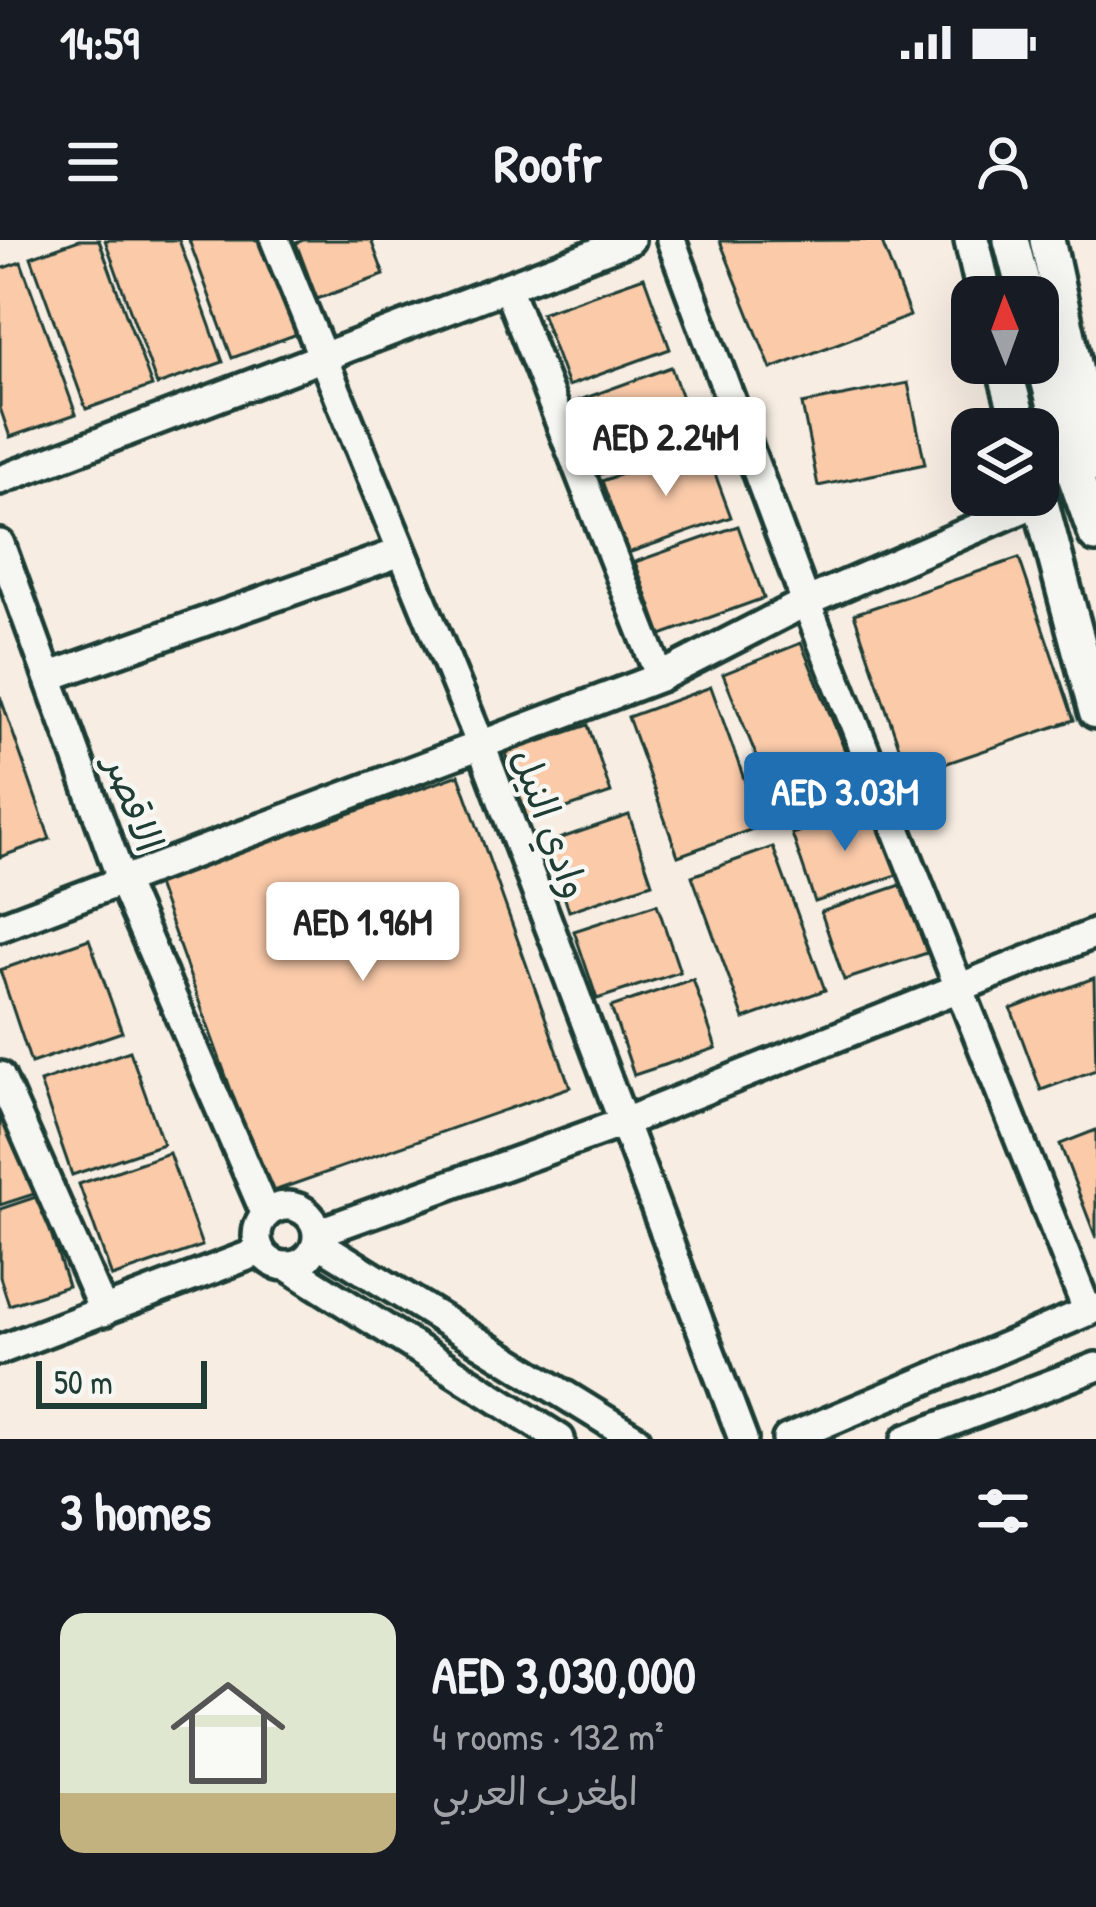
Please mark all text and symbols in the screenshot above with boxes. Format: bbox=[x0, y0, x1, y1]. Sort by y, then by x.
text: 14:59 bbox=[60, 12, 139, 73]
text: Roofr bbox=[494, 126, 602, 199]
icon: menu bbox=[60, 129, 126, 195]
icon: person bbox=[970, 129, 1036, 195]
north arrow bbox=[951, 276, 1059, 384]
map controls bbox=[951, 276, 1059, 516]
pin: AED 2.24M bbox=[529, 397, 803, 499]
button: layers bbox=[951, 408, 1059, 516]
text: AED 2.24M bbox=[593, 409, 739, 462]
street label: وادي النيل bbox=[497, 741, 603, 906]
street label: الاقصر bbox=[92, 745, 177, 859]
pin: AED 3.03M bbox=[708, 752, 982, 854]
text: AED 3.03M bbox=[771, 764, 919, 817]
pin: AED 1.96M bbox=[226, 882, 500, 984]
text: AED 1.96M bbox=[293, 894, 433, 947]
scale bar bbox=[36, 1355, 207, 1408]
text: 50 m bbox=[54, 1360, 113, 1404]
text: 3 homes bbox=[60, 1477, 211, 1546]
icon: filters bbox=[970, 1478, 1036, 1544]
text: AED 3,030,000 bbox=[432, 1640, 696, 1709]
icon: home bbox=[156, 1661, 300, 1805]
text: 4 rooms · 132 m² bbox=[432, 1709, 664, 1762]
text: المغرب العربي bbox=[432, 1764, 638, 1817]

